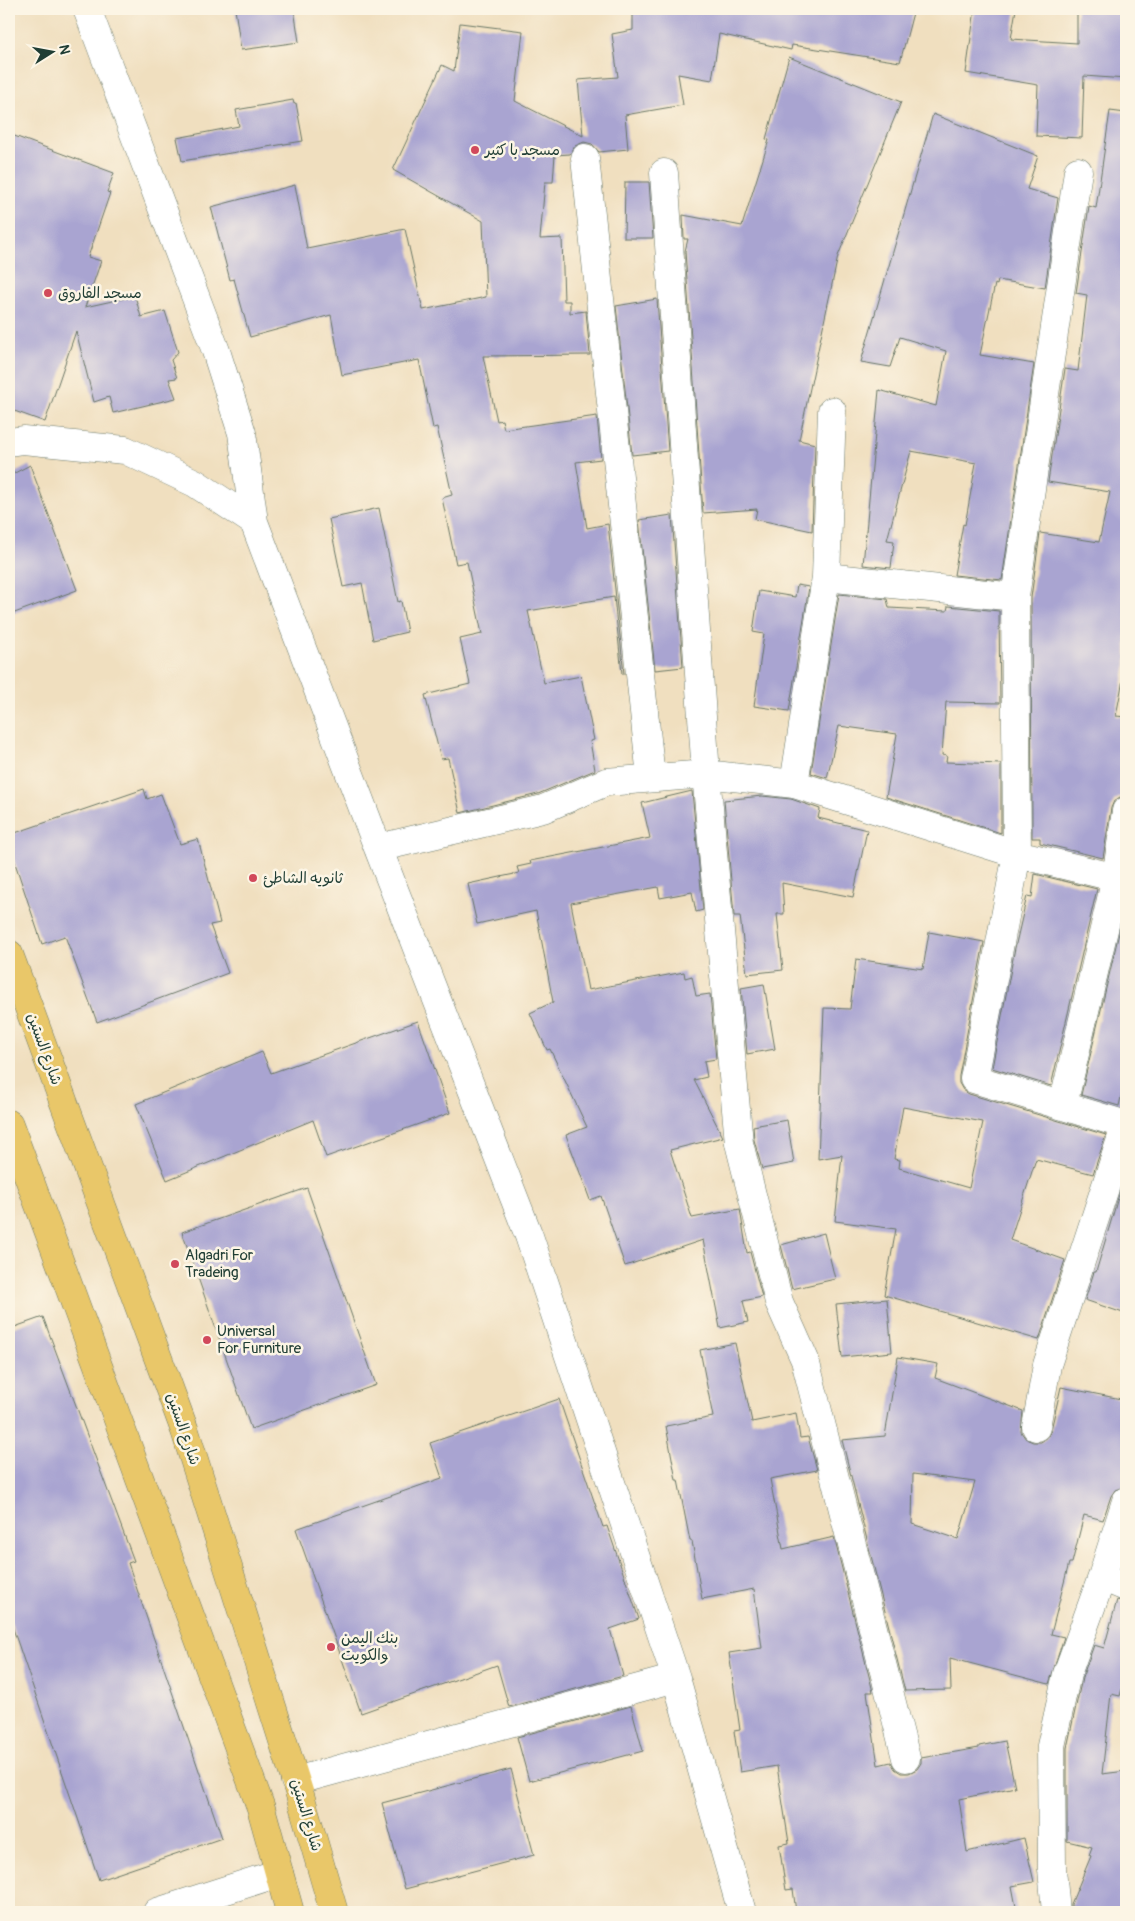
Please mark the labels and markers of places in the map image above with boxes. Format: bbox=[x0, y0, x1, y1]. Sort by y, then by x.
place label: مسجد با كثير bbox=[484, 141, 560, 160]
marker: مسجد با كثير bbox=[469, 144, 481, 156]
place label: مسجد الفاروق bbox=[58, 284, 142, 303]
marker: مسجد الفاروق bbox=[42, 287, 54, 299]
place label: ثانويه الشاطئ bbox=[263, 869, 344, 888]
marker: ثانويه الشاطئ bbox=[247, 872, 259, 884]
place label: Algadri For Tradeing bbox=[185, 1246, 254, 1282]
marker: Algadri For Tradeing bbox=[169, 1258, 181, 1270]
place label: Universal For Furniture bbox=[217, 1322, 302, 1358]
marker: Universal For Furniture bbox=[201, 1334, 213, 1346]
place label: بنك اليمن والكويت bbox=[341, 1629, 398, 1665]
marker: بنك اليمن والكويت bbox=[325, 1641, 337, 1653]

